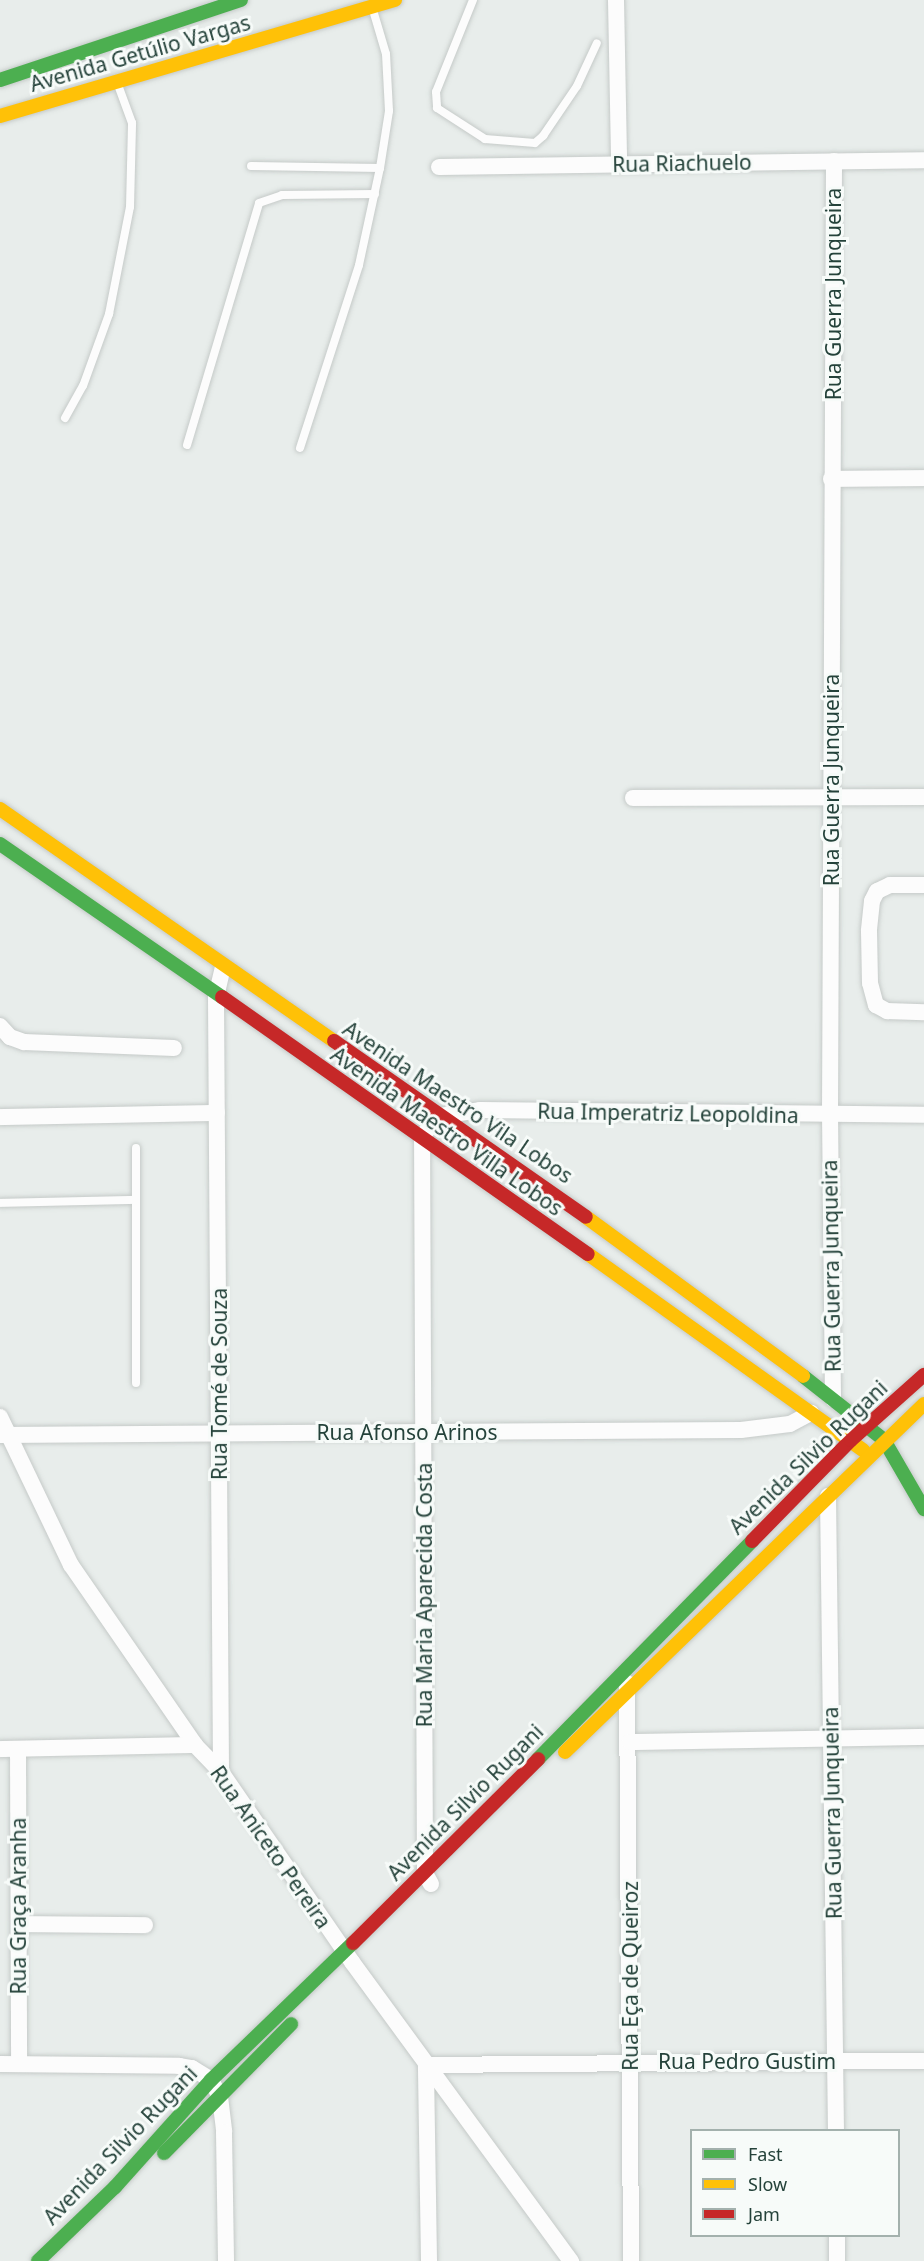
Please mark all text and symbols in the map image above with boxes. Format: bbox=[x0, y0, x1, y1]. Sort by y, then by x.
street label: Avenida Getúlio Vargas bbox=[27, 9, 253, 97]
street label: Rua Riachuelo bbox=[612, 149, 752, 177]
street label: Rua Guerra Junqueira bbox=[820, 188, 846, 400]
street label: Rua Guerra Junqueira bbox=[818, 674, 844, 886]
street label: Avenida Maestro Vila Lobos bbox=[339, 1016, 577, 1188]
street label: Avenida Maestro Villa Lobos bbox=[326, 1041, 568, 1221]
street label: Rua Imperatriz Leopoldina bbox=[537, 1098, 799, 1128]
street label: Rua Guerra Junqueira bbox=[817, 1160, 845, 1372]
street label: Rua Tomé de Souza bbox=[206, 1288, 232, 1480]
street label: Avenida Silvio Rugani bbox=[724, 1375, 892, 1539]
street label: Rua Afonso Arinos bbox=[316, 1419, 498, 1445]
street label: Rua Maria Aparecida Costa bbox=[411, 1463, 437, 1727]
street label: Rua Guerra Junqueira bbox=[818, 1707, 846, 1919]
street label: Avenida Silvio Rugani bbox=[382, 1719, 548, 1885]
street label: Rua Aniceto Pereira bbox=[205, 1761, 337, 1933]
street label: Rua Graça Aranha bbox=[5, 1817, 31, 1995]
street label: Rua Eça de Queiroz bbox=[617, 1881, 643, 2071]
street label: Rua Pedro Gustim bbox=[658, 2048, 836, 2074]
street label: Avenida Silvio Rugani bbox=[38, 2061, 202, 2229]
legend bbox=[690, 2129, 900, 2237]
text: Fast bbox=[748, 2142, 783, 2166]
text: Slow bbox=[748, 2172, 787, 2196]
text: Jam bbox=[748, 2202, 780, 2226]

